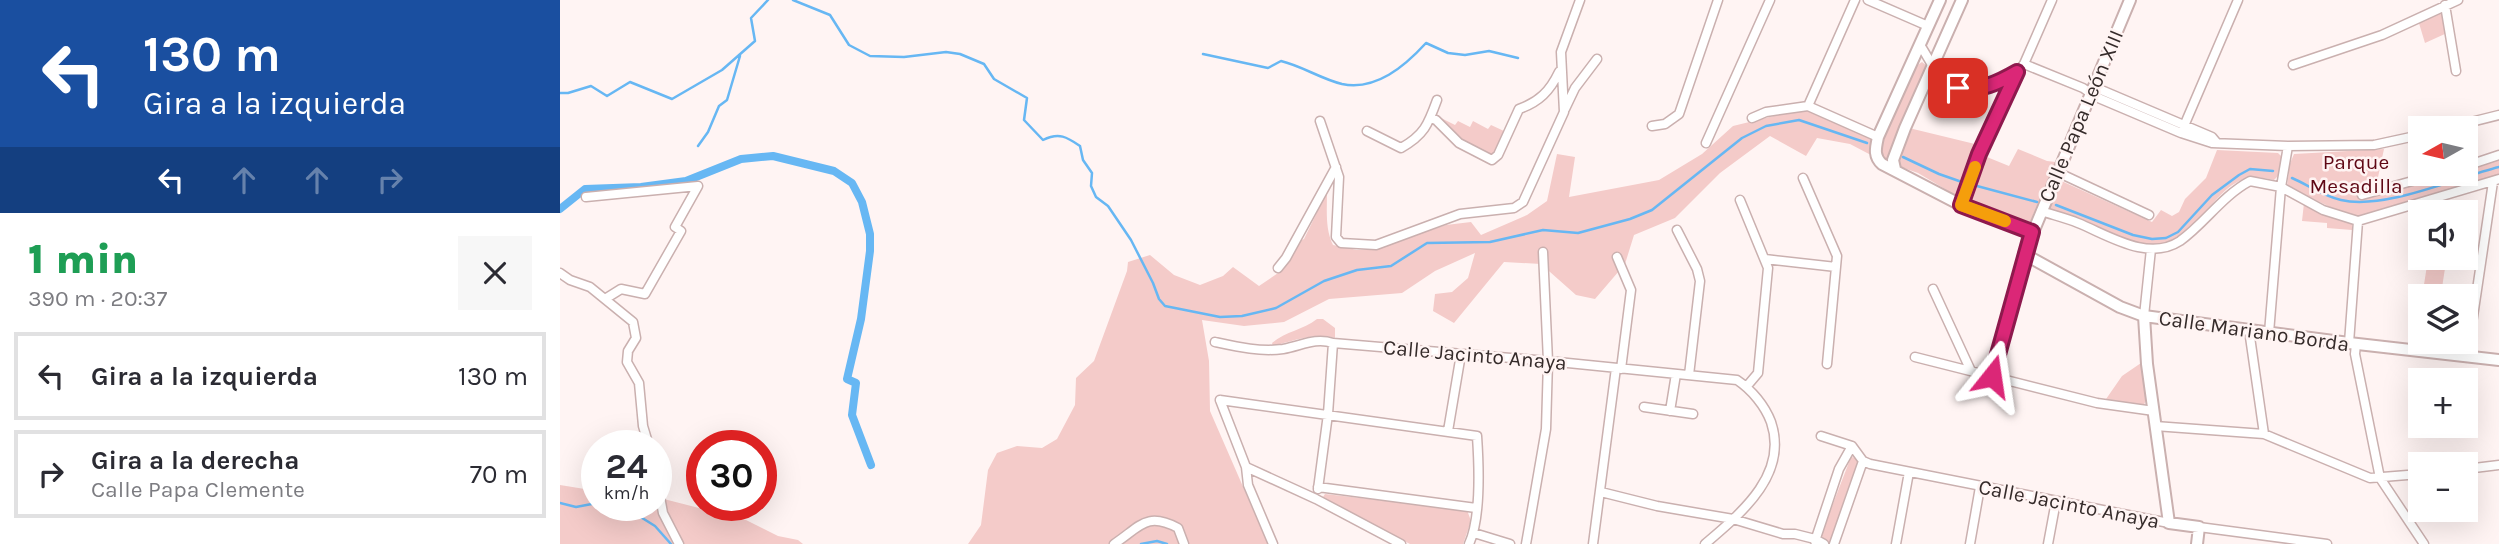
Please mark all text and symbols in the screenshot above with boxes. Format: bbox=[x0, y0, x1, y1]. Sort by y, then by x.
text: 130 m bbox=[143, 26, 281, 83]
street label: Calle Papa León XIII bbox=[2034, 26, 2128, 206]
icon: left bbox=[28, 28, 119, 119]
pin bbox=[1928, 58, 1988, 118]
icon: arrive bbox=[1939, 69, 1977, 107]
text: Gira a la izquierda bbox=[143, 85, 406, 122]
north arrow bbox=[2408, 116, 2478, 186]
map controls bbox=[2408, 116, 2478, 522]
park label: Parque Mesadilla bbox=[2309, 150, 2403, 198]
icon: left bbox=[152, 161, 190, 199]
icon: ahead bbox=[225, 161, 263, 199]
icon: ahead bbox=[298, 161, 336, 199]
icon: right bbox=[371, 161, 409, 199]
button: sound bbox=[2408, 200, 2478, 270]
text: 1 min bbox=[28, 234, 138, 284]
button: close bbox=[458, 236, 532, 310]
button: layers bbox=[2408, 284, 2478, 354]
text: 390 m · 20:37 bbox=[28, 285, 167, 312]
street label: Calle Mariano Borda bbox=[2157, 306, 2351, 356]
street label: Calle Jacinto Anaya bbox=[1382, 335, 1568, 375]
position arrow bbox=[1955, 339, 2029, 413]
icon: left bbox=[32, 357, 70, 395]
text: Gira a la izquierda bbox=[91, 361, 318, 392]
text: 130 m bbox=[458, 361, 528, 392]
button: + bbox=[2408, 368, 2478, 438]
speed limit sign: 30 bbox=[686, 430, 777, 521]
text: Gira a la derecha bbox=[91, 445, 300, 476]
text: 24 bbox=[606, 446, 648, 487]
button: − bbox=[2408, 452, 2478, 522]
icon: right bbox=[32, 455, 70, 493]
text: 70 m bbox=[470, 459, 528, 490]
street label: Calle Jacinto Anaya bbox=[1977, 475, 2161, 533]
text: Calle Papa Clemente bbox=[91, 476, 305, 503]
text: km/h bbox=[604, 482, 649, 504]

